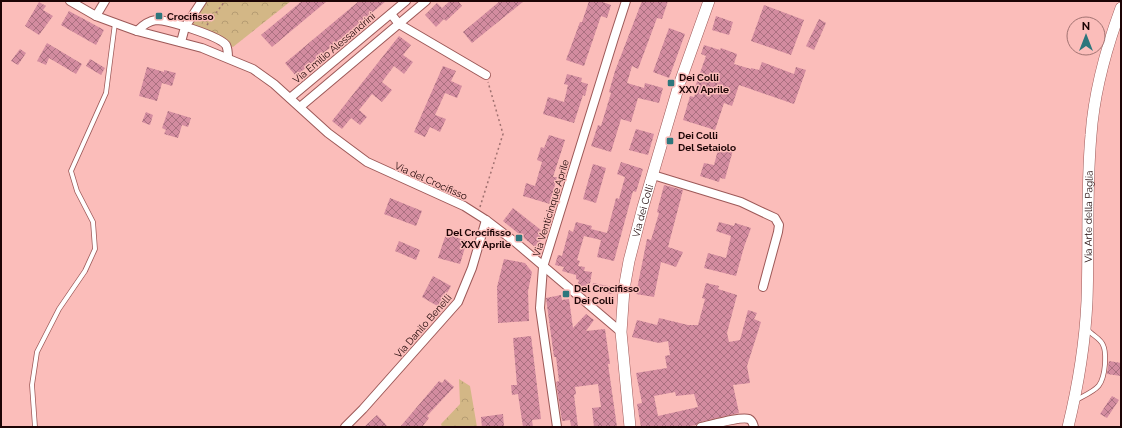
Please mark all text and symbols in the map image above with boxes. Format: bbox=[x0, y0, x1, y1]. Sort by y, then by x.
street label: Via Emilio Alessandrini bbox=[291, 10, 377, 86]
marker: Crocifisso bbox=[154, 11, 164, 21]
place label: Crocifisso bbox=[167, 11, 214, 22]
north arrow bbox=[1066, 16, 1106, 56]
text: N bbox=[1082, 20, 1090, 33]
place label: Dei Colli XXV Aprile bbox=[678, 72, 729, 95]
marker: Dei Colli XXV Aprile bbox=[666, 78, 676, 88]
place label: Dei Colli Del Setaiolo bbox=[678, 130, 736, 153]
marker: Dei Colli Del Setaiolo bbox=[665, 136, 675, 146]
street label: Via Venticinque Aprile bbox=[531, 158, 571, 258]
street label: Via del Crocifisso bbox=[393, 160, 469, 202]
street label: Via Arte della Paglia bbox=[1082, 170, 1094, 263]
street label: Via dei Colli bbox=[630, 183, 655, 238]
place label: Del Crocifisso XXV Aprile bbox=[446, 227, 511, 250]
marker: Del Crocifisso XXV Aprile bbox=[514, 233, 524, 243]
place label: Del Crocifisso Dei Colli bbox=[574, 283, 639, 306]
marker: Del Crocifisso Dei Colli bbox=[561, 289, 571, 299]
street label: Via Danilo Benelli bbox=[392, 292, 454, 360]

